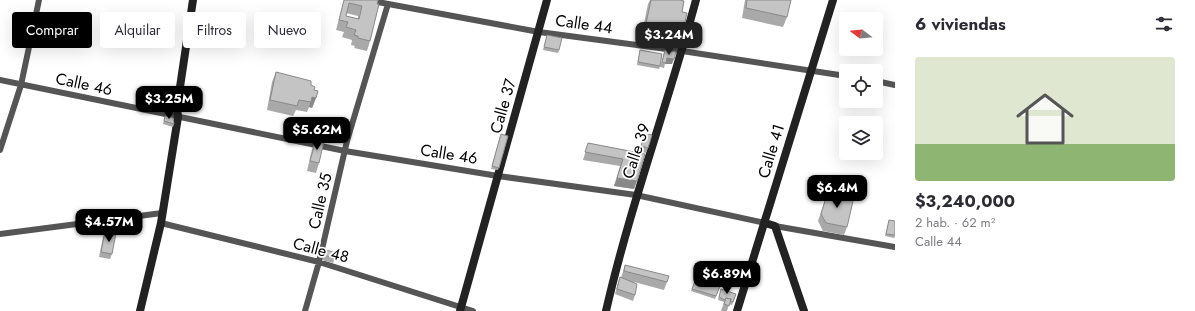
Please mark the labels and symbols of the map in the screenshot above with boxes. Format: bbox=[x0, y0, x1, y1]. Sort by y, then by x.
street label: Calle 44 bbox=[554, 9, 614, 39]
north arrow bbox=[839, 12, 883, 56]
pin: $3.24M bbox=[636, 22, 702, 56]
street label: Calle 46 bbox=[53, 67, 115, 101]
street label: Calle 37 bbox=[484, 75, 522, 136]
pin: $3.25M bbox=[136, 86, 202, 120]
pin: $5.62M bbox=[284, 117, 350, 151]
street label: Calle 39 bbox=[616, 120, 656, 182]
street label: Calle 41 bbox=[752, 121, 790, 181]
street label: Calle 46 bbox=[419, 138, 479, 170]
street label: Calle 35 bbox=[302, 171, 338, 231]
pin: $6.4M bbox=[809, 175, 865, 209]
pin: $4.57M bbox=[76, 209, 142, 243]
street label: Calle 48 bbox=[290, 231, 352, 269]
pin: $6.89M bbox=[694, 261, 760, 295]

